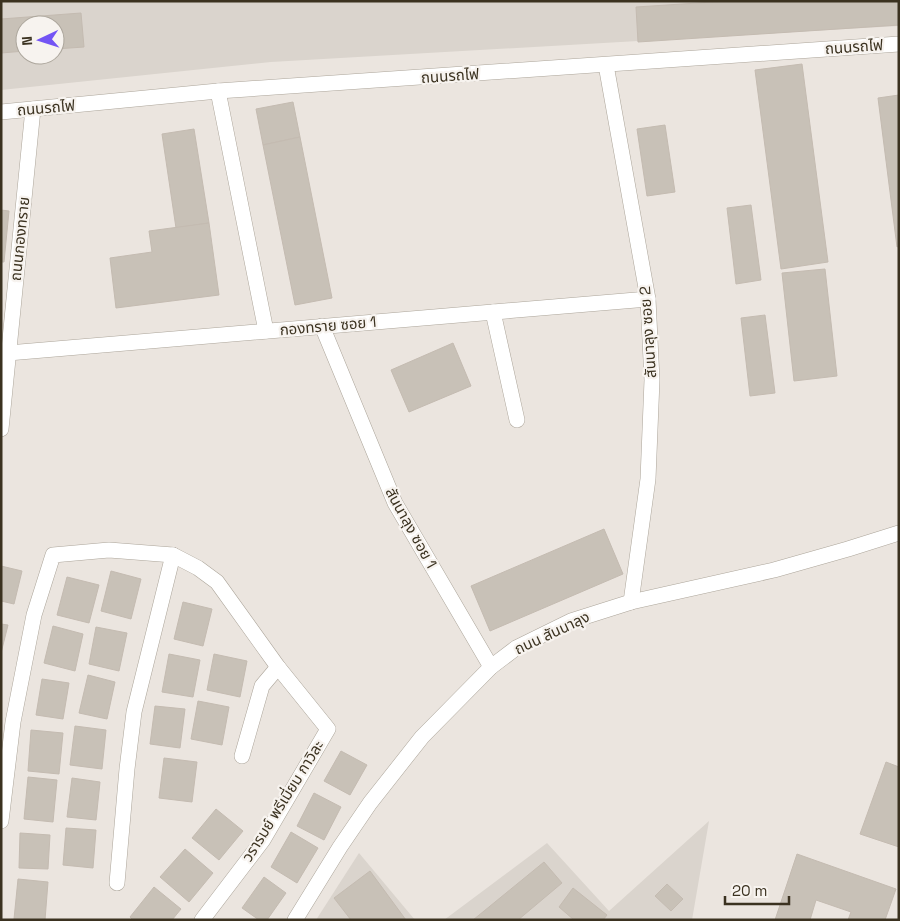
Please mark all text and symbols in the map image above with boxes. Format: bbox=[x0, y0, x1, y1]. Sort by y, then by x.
north arrow bbox=[15, 15, 65, 65]
street label: ถนนรถไฟ bbox=[824, 35, 884, 58]
text: N bbox=[18, 36, 36, 46]
street label: ถนนรถไฟ bbox=[420, 64, 480, 87]
street label: ถนนรถไฟ bbox=[16, 95, 76, 120]
street label: ถนนกองทราย bbox=[6, 196, 33, 282]
street label: สันนาลุง ซอย 2 bbox=[635, 285, 660, 379]
street label: กองทราย ซอย 1 bbox=[279, 312, 377, 339]
street label: สันนาลุง ซอย 1 bbox=[381, 484, 441, 572]
street label: ถนน สันนาลุง bbox=[511, 607, 592, 658]
street label: วรารมย์ พรีเมี่ยม กาวิละ bbox=[237, 736, 328, 865]
scale bar bbox=[725, 874, 789, 906]
text: 20 m bbox=[732, 881, 767, 900]

